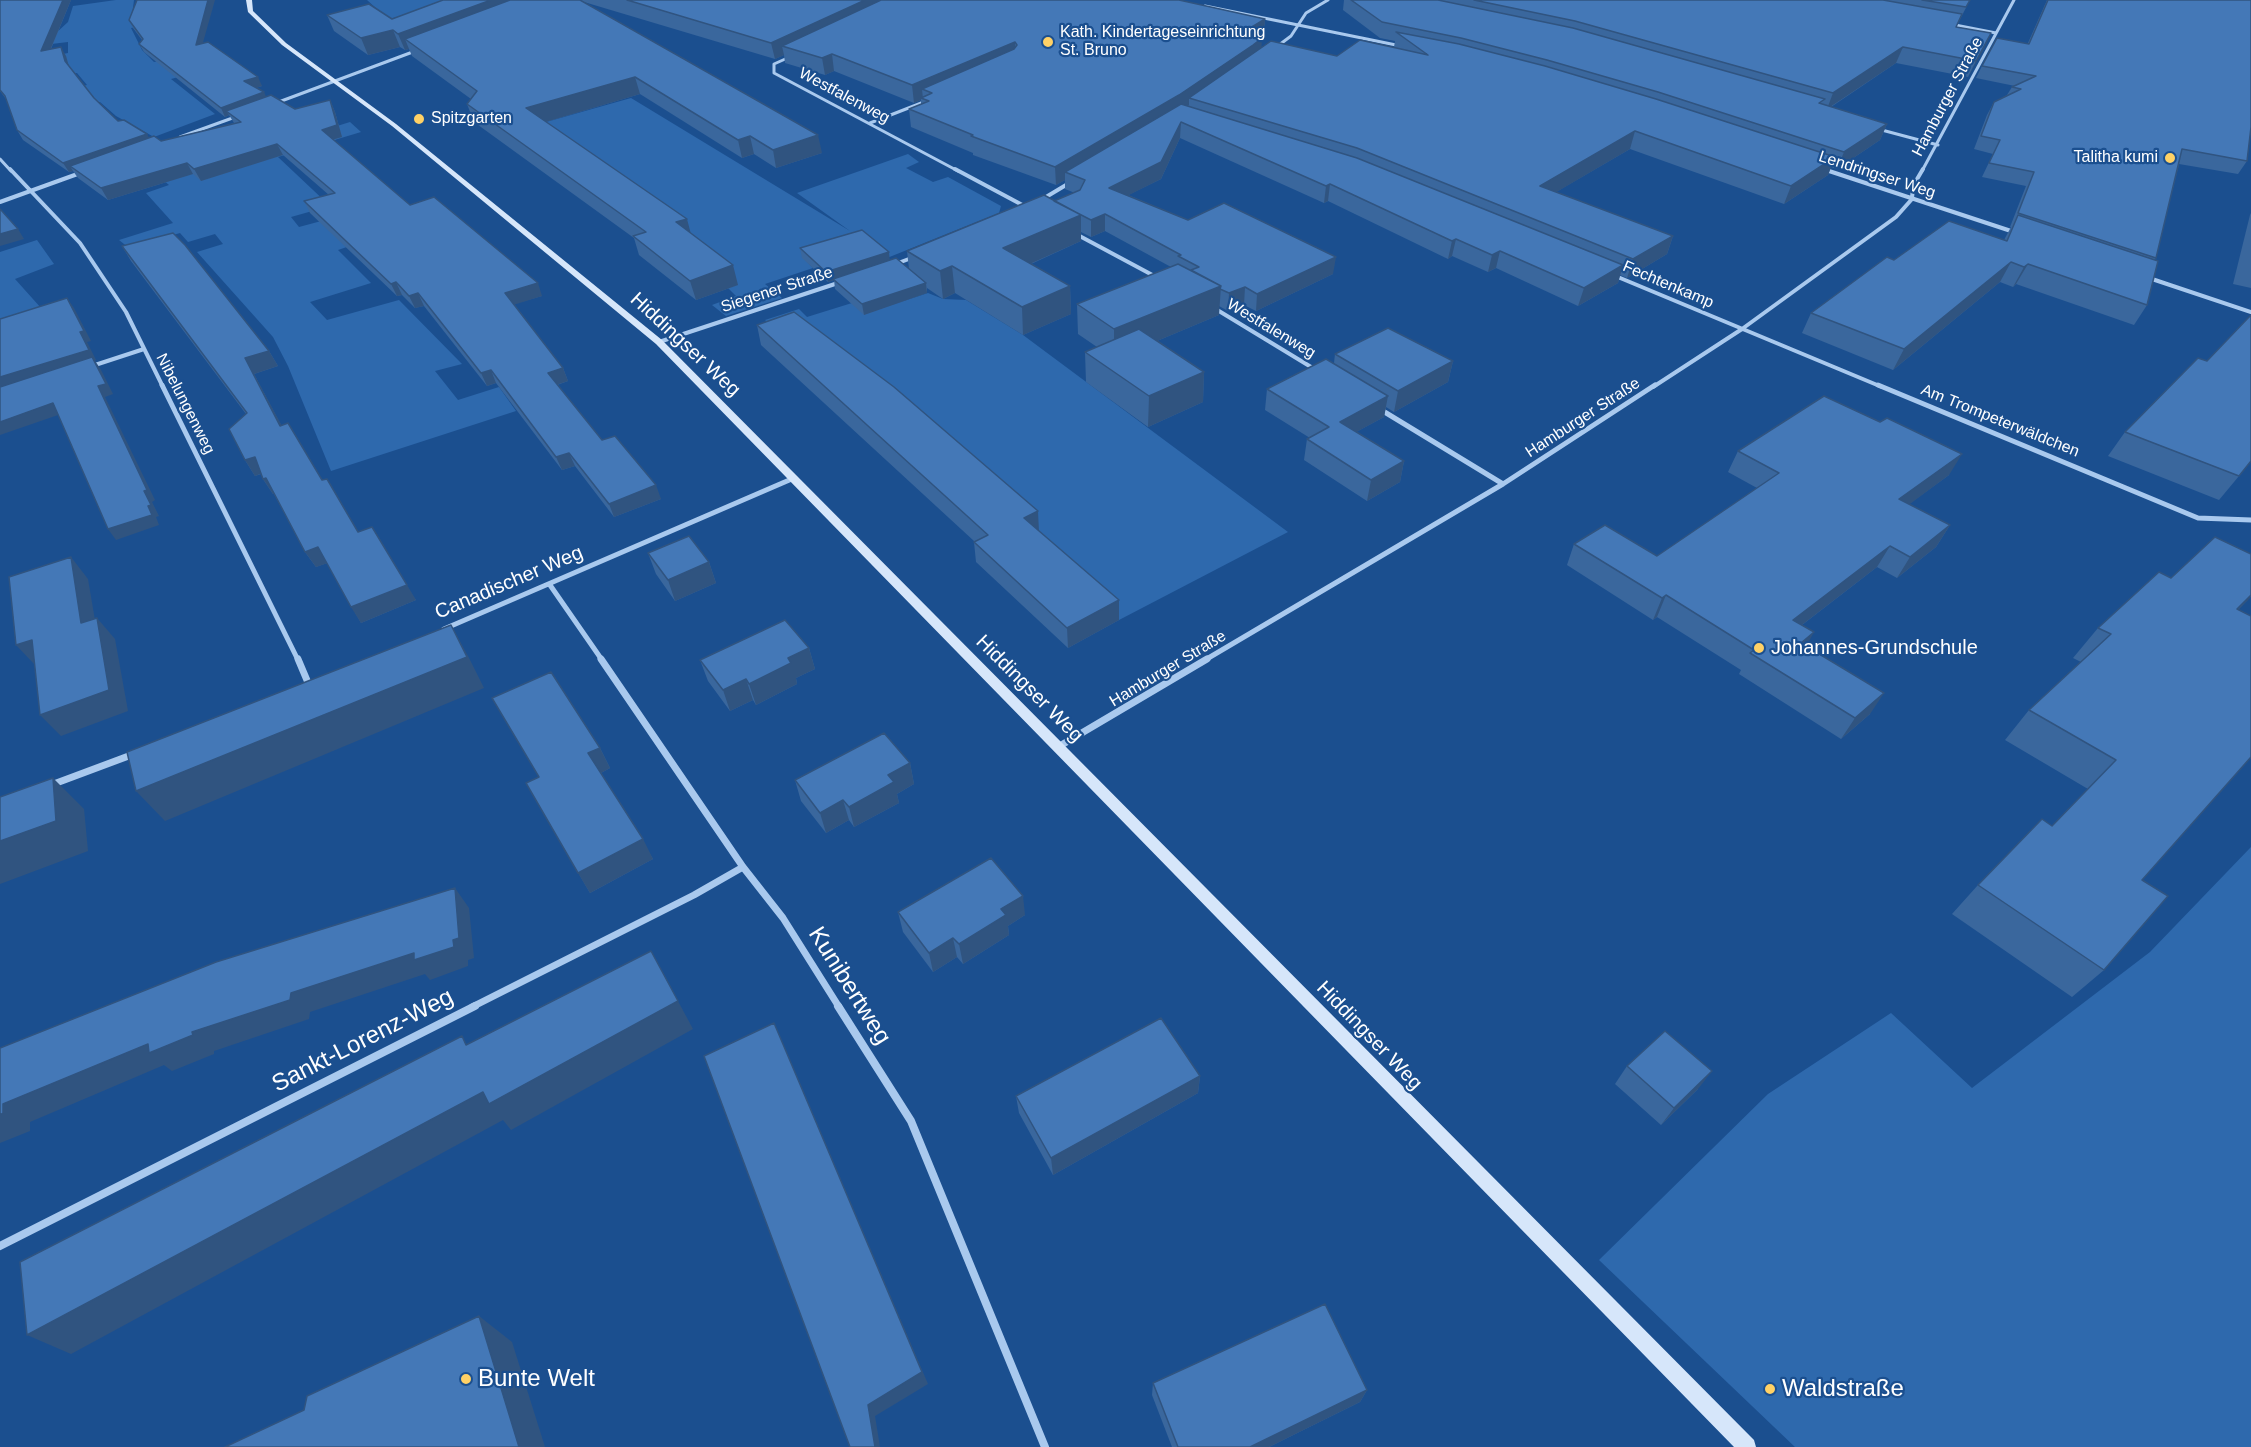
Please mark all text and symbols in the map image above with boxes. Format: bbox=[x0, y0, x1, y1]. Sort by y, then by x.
place label: Kath. Kindertageseinrichtung St. Bruno bbox=[1060, 23, 1265, 61]
street label: Hamburger Straße bbox=[1908, 34, 1988, 160]
marker: Kath. Kindertageseinrichtung St. Bruno bbox=[1041, 35, 1055, 49]
street label: Westfalenweg bbox=[795, 64, 893, 128]
place label: Spitzgarten bbox=[431, 109, 512, 129]
marker: Spitzgarten bbox=[412, 112, 426, 126]
street label: Lendringser Weg bbox=[1816, 147, 1938, 203]
place label: Talitha kumi bbox=[2074, 148, 2158, 168]
marker: Talitha kumi bbox=[2163, 151, 2177, 165]
street label: Fechtenkamp bbox=[1620, 257, 1716, 313]
street label: Siegener Straße bbox=[719, 263, 835, 317]
street label: Hiddingser Weg bbox=[625, 288, 745, 402]
street label: Westfalenweg bbox=[1223, 295, 1319, 363]
street label: Nibelungenweg bbox=[151, 351, 219, 457]
street label: Hamburger Straße bbox=[1522, 374, 1644, 462]
street label: Am Trompeterwäldchen bbox=[1918, 380, 2082, 462]
street label: Canadischer Weg bbox=[431, 541, 587, 625]
street label: Hamburger Straße bbox=[1106, 627, 1230, 711]
street label: Hiddingser Weg bbox=[970, 630, 1088, 748]
place label: Johannes-Grundschule bbox=[1771, 636, 1978, 660]
marker: Johannes-Grundschule bbox=[1752, 641, 1766, 655]
street label: Kunibertweg bbox=[801, 922, 897, 1050]
street label: Hiddingser Weg bbox=[1311, 977, 1427, 1095]
street label: Sankt-Lorenz-Weg bbox=[268, 983, 458, 1099]
place label: Bunte Welt bbox=[478, 1365, 595, 1393]
marker: Bunte Welt bbox=[459, 1372, 473, 1386]
place label: Waldstraße bbox=[1782, 1375, 1904, 1403]
marker: Waldstraße bbox=[1763, 1382, 1777, 1396]

